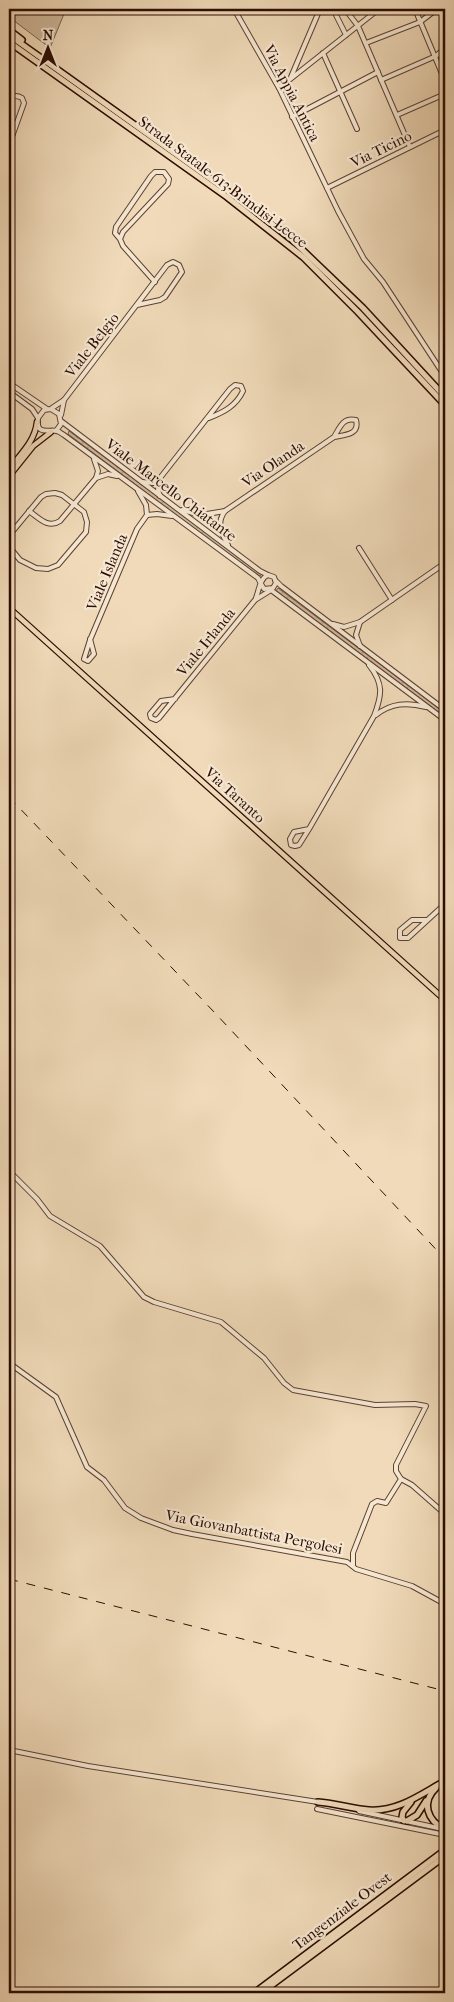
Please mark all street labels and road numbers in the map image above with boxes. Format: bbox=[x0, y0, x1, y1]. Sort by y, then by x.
street label: Via Appia Antica bbox=[259, 41, 325, 145]
street label: Strada Statale 613 Brindisi-Lecce bbox=[135, 112, 312, 252]
street label: Via Ticino bbox=[347, 126, 415, 172]
street label: Viale Belgio bbox=[61, 309, 123, 382]
street label: Viale Marcello Chiatante bbox=[101, 434, 240, 545]
street label: Via Olanda bbox=[238, 436, 308, 492]
street label: Viale Islanda bbox=[82, 530, 132, 614]
street label: Viale Irlanda bbox=[172, 603, 240, 681]
street label: Via Taranto bbox=[200, 763, 269, 827]
street label: Via Giovanbattista Pergolesi bbox=[163, 1506, 345, 1558]
street label: Tangenziale Ovest bbox=[289, 1868, 395, 1954]

